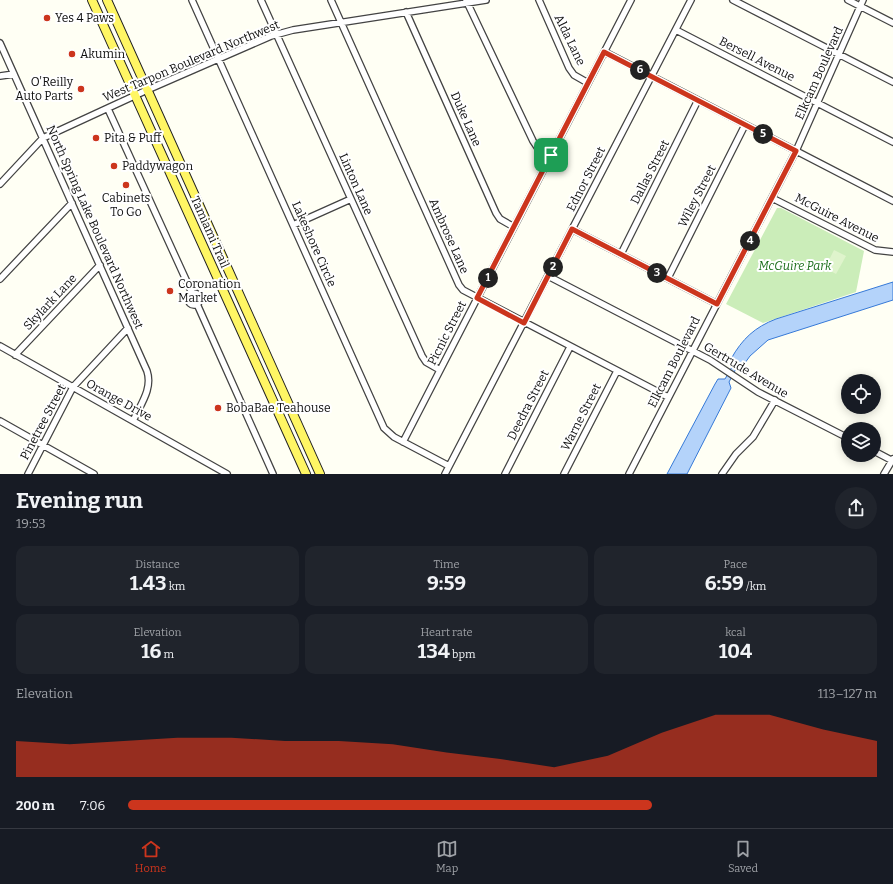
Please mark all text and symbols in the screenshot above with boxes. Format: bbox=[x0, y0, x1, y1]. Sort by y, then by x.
place label: Yes 4 Paws bbox=[55, 11, 114, 25]
street label: Alda Lane bbox=[552, 12, 588, 68]
marker: Yes 4 Paws bbox=[42, 13, 52, 23]
street label: West Tarpon Boulevard Northwest bbox=[101, 17, 282, 105]
street label: Elkcam Boulevard bbox=[792, 24, 846, 122]
street label: Bersell Avenue bbox=[717, 34, 797, 84]
place label: Akumin bbox=[80, 47, 125, 61]
marker: Akumin bbox=[67, 49, 77, 59]
pin: 6 bbox=[630, 60, 650, 80]
text: 6 bbox=[637, 63, 643, 76]
place label: O'Reilly Auto Parts bbox=[15, 75, 74, 103]
marker: O'Reilly Auto Parts bbox=[76, 84, 86, 94]
street label: Duke Lane bbox=[448, 89, 484, 149]
street label: North Spring Lake Boulevard Northwest bbox=[44, 123, 147, 331]
pin: 5 bbox=[753, 124, 773, 144]
text: 5 bbox=[760, 127, 766, 140]
place label: Pita & Puff bbox=[104, 131, 162, 145]
marker: Pita & Puff bbox=[91, 133, 101, 143]
street label: Dallas Street bbox=[628, 137, 672, 206]
pin bbox=[534, 138, 568, 172]
icon: arrive bbox=[540, 144, 562, 166]
street label: Ednor Street bbox=[564, 144, 609, 214]
street label: Linton Lane bbox=[336, 151, 376, 217]
place label: Paddywagon bbox=[122, 159, 193, 173]
marker: Paddywagon bbox=[109, 161, 119, 171]
street label: Wiley Street bbox=[675, 162, 719, 229]
marker: Cabinets To Go bbox=[121, 180, 131, 190]
place label: Cabinets To Go bbox=[102, 191, 151, 219]
street label: McGuire Avenue bbox=[793, 191, 881, 245]
street label: Tamiami Trail bbox=[188, 194, 232, 271]
street label: Ambrose Lane bbox=[426, 196, 472, 276]
street label: Lakeshore Circle bbox=[289, 199, 339, 289]
pin: 4 bbox=[740, 231, 760, 251]
text: 4 bbox=[747, 234, 753, 247]
pin: 2 bbox=[543, 257, 563, 277]
park label: McGuire Park bbox=[758, 259, 832, 273]
text: 2 bbox=[550, 260, 556, 273]
pin: 3 bbox=[647, 263, 667, 283]
text: 3 bbox=[654, 266, 660, 279]
pin: 1 bbox=[478, 268, 498, 288]
street label: Skylark Lane bbox=[20, 271, 80, 333]
text: 1 bbox=[486, 271, 490, 284]
place label: Coronation Market bbox=[178, 277, 241, 305]
marker: Coronation Market bbox=[165, 286, 175, 296]
street label: Picnic Street bbox=[425, 298, 469, 367]
street label: Elkcam Boulevard bbox=[645, 314, 703, 410]
street label: Gertrude Avenue bbox=[701, 339, 791, 401]
street label: Deedra Street bbox=[504, 367, 552, 442]
map controls bbox=[841, 374, 881, 462]
button: locate bbox=[841, 374, 881, 414]
street label: Orange Drive bbox=[84, 376, 154, 424]
street label: Pinetree Street bbox=[17, 381, 69, 462]
street label: Warne Street bbox=[558, 381, 604, 453]
place label: BobaBae Teahouse bbox=[226, 401, 331, 415]
marker: BobaBae Teahouse bbox=[213, 403, 223, 413]
button: layers bbox=[841, 422, 881, 462]
text: Evening run bbox=[16, 487, 143, 514]
button: share bbox=[835, 487, 877, 529]
text: 19:53 bbox=[16, 516, 46, 531]
text: Distance bbox=[135, 558, 180, 571]
text: Time bbox=[434, 558, 459, 571]
text: Pace bbox=[724, 558, 747, 571]
text: 1.43 bbox=[130, 571, 166, 595]
text: 9:59 bbox=[427, 571, 466, 595]
text: 6:59 bbox=[705, 571, 744, 595]
text: km bbox=[166, 580, 185, 593]
text: /km bbox=[744, 580, 766, 593]
text: Elevation bbox=[134, 626, 181, 639]
text: Heart rate bbox=[420, 626, 473, 639]
text: kcal bbox=[725, 626, 746, 639]
text: 16 bbox=[141, 639, 161, 663]
text: 134 bbox=[418, 639, 450, 663]
text: 104 bbox=[719, 639, 752, 663]
text: m bbox=[161, 648, 174, 661]
text: bpm bbox=[450, 648, 475, 661]
text: Elevation bbox=[16, 686, 73, 701]
text: 113–127 m bbox=[818, 686, 877, 701]
text: 200 m bbox=[16, 798, 55, 813]
text: 7:06 bbox=[80, 798, 105, 813]
tab: Home bbox=[135, 838, 166, 875]
tab: Map bbox=[436, 838, 458, 875]
tab: Saved bbox=[728, 838, 758, 875]

